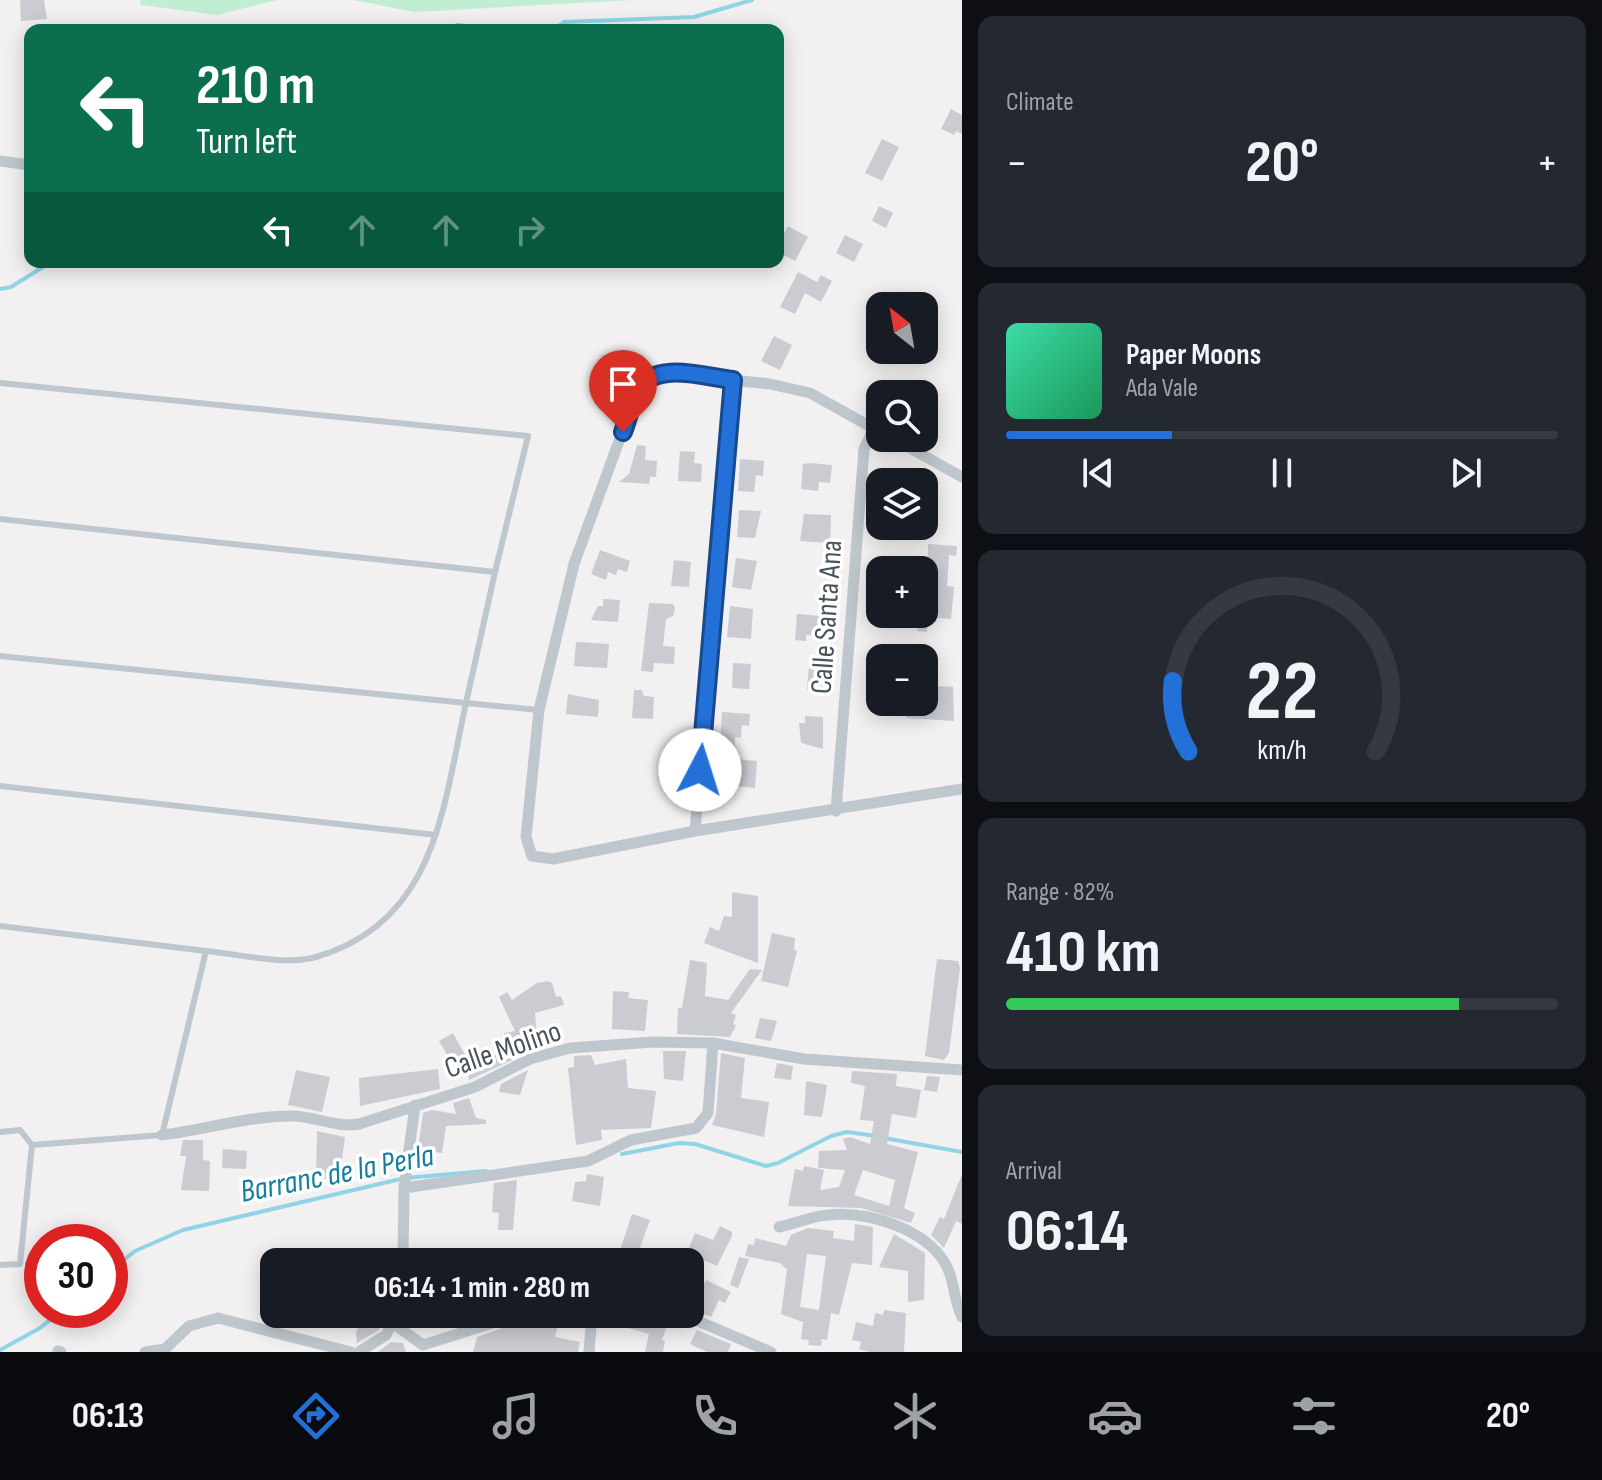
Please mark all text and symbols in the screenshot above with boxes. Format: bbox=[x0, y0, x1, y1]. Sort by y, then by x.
text: 210 m bbox=[196, 53, 315, 120]
icon: left bbox=[64, 56, 168, 160]
text: Climate bbox=[1006, 87, 1074, 118]
text: Turn left bbox=[196, 121, 297, 164]
text: 20° bbox=[1245, 127, 1319, 199]
text: − bbox=[1006, 137, 1028, 190]
text: + bbox=[1536, 137, 1558, 190]
icon: left bbox=[256, 208, 300, 252]
icon: ahead bbox=[340, 208, 384, 252]
icon: ahead bbox=[424, 208, 468, 252]
icon: right bbox=[508, 208, 552, 252]
north arrow bbox=[866, 292, 938, 364]
map controls bbox=[866, 292, 938, 716]
text: Paper Moons bbox=[1126, 337, 1261, 373]
pin bbox=[589, 350, 657, 432]
icon: arrive bbox=[601, 362, 645, 406]
text: Ada Vale bbox=[1126, 373, 1198, 404]
button: search bbox=[866, 380, 938, 452]
icon: previous bbox=[1076, 451, 1120, 495]
icon: pause bbox=[1260, 451, 1304, 495]
icon: next bbox=[1444, 451, 1488, 495]
button: layers bbox=[866, 468, 938, 540]
street label: Calle Santa Ana bbox=[804, 539, 850, 695]
button: + bbox=[866, 556, 938, 628]
text: 22 bbox=[1246, 643, 1318, 743]
button: − bbox=[866, 644, 938, 716]
position arrow bbox=[658, 728, 742, 812]
text: km/h bbox=[1257, 733, 1307, 768]
text: Range · 82% bbox=[1006, 877, 1114, 908]
text: 410 km bbox=[1006, 917, 1161, 989]
street label: Calle Molino bbox=[440, 1013, 566, 1087]
water label: Barranc de la Perla bbox=[237, 1136, 437, 1212]
text: Arrival bbox=[1006, 1156, 1062, 1187]
text: 06:14 bbox=[1006, 1196, 1128, 1268]
speed limit sign: 30 bbox=[24, 1224, 128, 1328]
text: 06:14 · 1 min · 280 m bbox=[374, 1270, 590, 1306]
icon: directions bbox=[288, 1388, 344, 1444]
icon: music bbox=[488, 1388, 544, 1444]
icon: phone bbox=[687, 1388, 743, 1444]
icon: climate bbox=[887, 1388, 943, 1444]
icon: car bbox=[1087, 1388, 1143, 1444]
icon: filters bbox=[1286, 1388, 1342, 1444]
text: 06:13 bbox=[72, 1395, 144, 1438]
text: 20° bbox=[1486, 1395, 1530, 1438]

